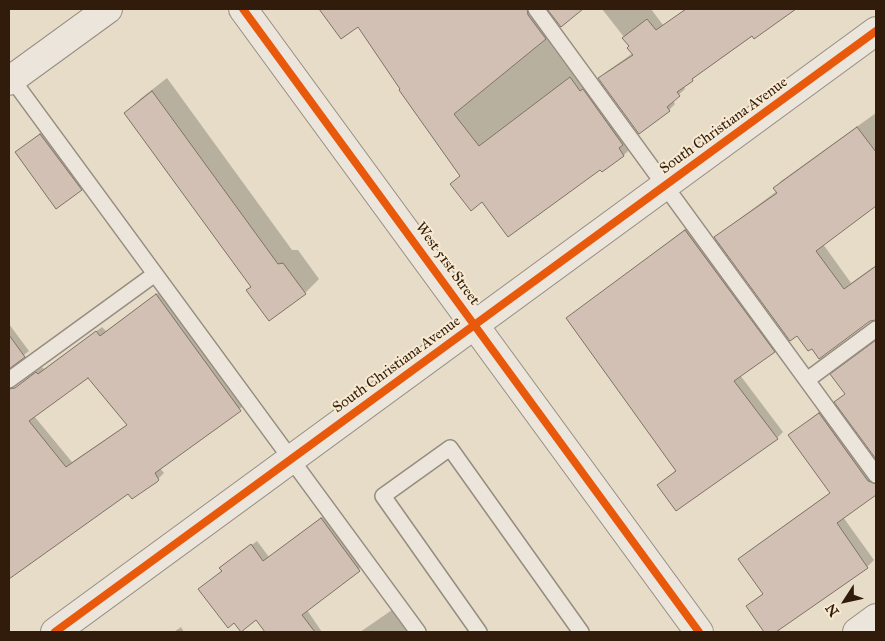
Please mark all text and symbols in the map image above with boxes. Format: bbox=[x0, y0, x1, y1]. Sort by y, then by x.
street label: South Christiana Avenue bbox=[657, 74, 791, 178]
street label: West 51st Street bbox=[411, 219, 483, 309]
street label: South Christiana Avenue bbox=[330, 313, 464, 417]
north arrow bbox=[820, 576, 870, 626]
text: N bbox=[822, 600, 843, 620]

